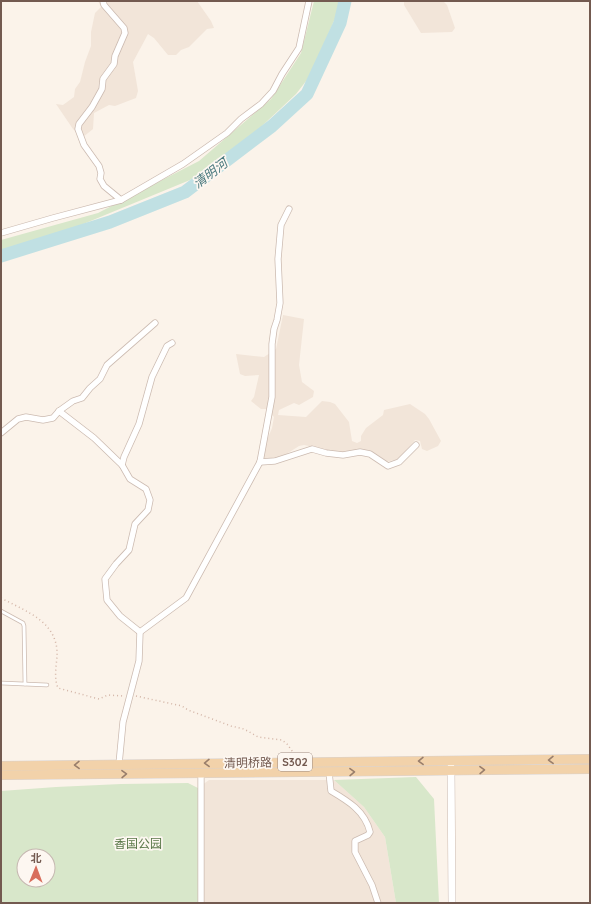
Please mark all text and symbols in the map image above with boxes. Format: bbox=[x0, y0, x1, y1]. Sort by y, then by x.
water label: 清明河 bbox=[190, 153, 233, 191]
road number: S302 bbox=[278, 753, 312, 771]
street label: 清明桥路 bbox=[224, 755, 272, 770]
one-way arrow bbox=[548, 756, 554, 764]
one-way arrow bbox=[418, 757, 424, 765]
one-way arrow bbox=[204, 759, 210, 768]
one-way arrow bbox=[74, 761, 80, 769]
one-way arrow bbox=[479, 766, 485, 774]
one-way arrow bbox=[349, 768, 355, 776]
one-way arrow bbox=[121, 770, 127, 778]
park label: 香国公园 bbox=[114, 836, 162, 851]
north arrow bbox=[16, 848, 56, 888]
text: 北 bbox=[31, 851, 42, 865]

